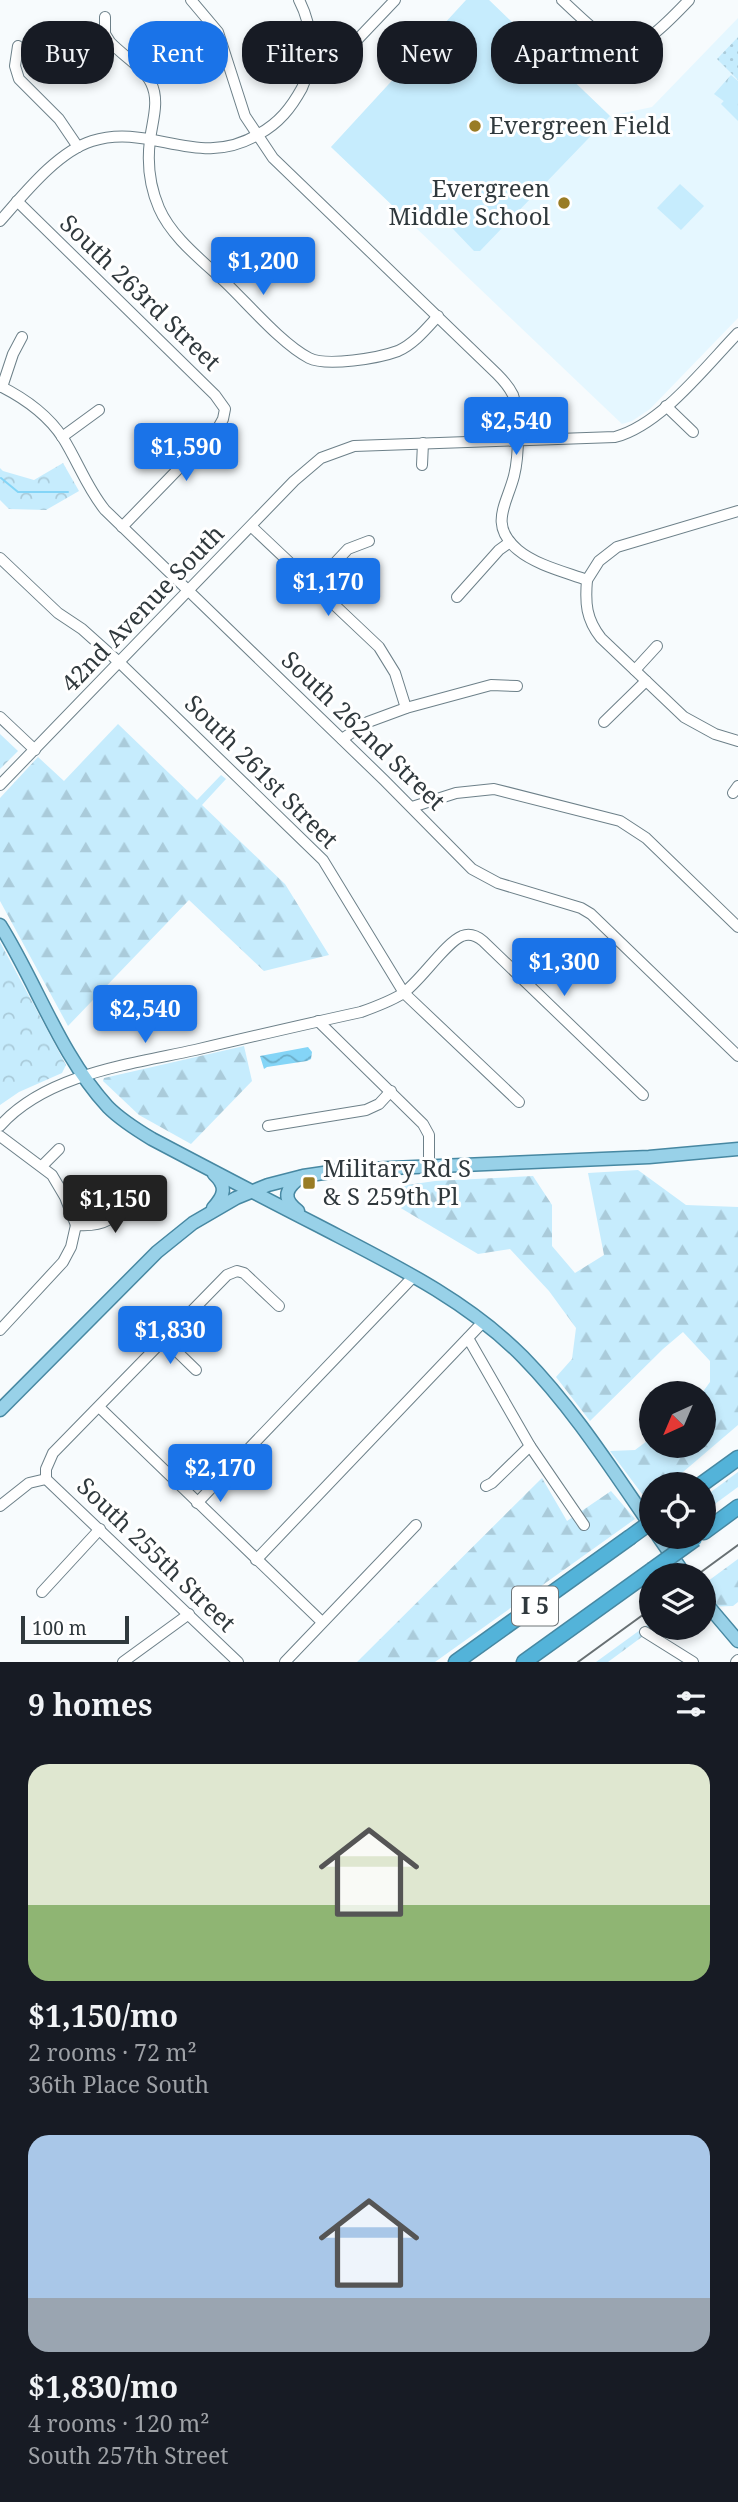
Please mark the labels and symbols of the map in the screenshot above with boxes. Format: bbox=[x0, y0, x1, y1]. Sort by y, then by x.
place label: Evergreen Field bbox=[489, 108, 671, 141]
marker: Evergreen Field bbox=[467, 118, 483, 134]
place label: Evergreen Middle School bbox=[389, 171, 551, 232]
marker: Evergreen Middle School bbox=[556, 195, 572, 211]
street label: South 263rd Street bbox=[53, 207, 229, 377]
pin: $1,200 bbox=[206, 238, 320, 297]
pin: $2,540 bbox=[459, 398, 573, 457]
pin: $1,590 bbox=[129, 424, 243, 483]
street label: 42nd Avenue South bbox=[53, 517, 231, 699]
pin: $1,170 bbox=[271, 558, 385, 618]
street label: South 262nd Street bbox=[275, 643, 453, 817]
street label: South 261st Street bbox=[178, 687, 346, 855]
pin: $1,300 bbox=[507, 939, 621, 998]
pin: $2,540 bbox=[88, 986, 202, 1045]
place label: Military Rd S & S 259th Pl bbox=[323, 1151, 471, 1212]
marker: Military Rd S & S 259th Pl bbox=[301, 1175, 317, 1191]
pin: $1,150 bbox=[58, 1176, 172, 1235]
pin: $1,830 bbox=[113, 1306, 227, 1366]
north arrow bbox=[639, 1381, 716, 1458]
pin: $2,170 bbox=[163, 1444, 277, 1504]
street label: South 255th Street bbox=[70, 1469, 244, 1638]
road number: I 5 bbox=[512, 1586, 558, 1625]
scale bar bbox=[21, 1613, 130, 1645]

